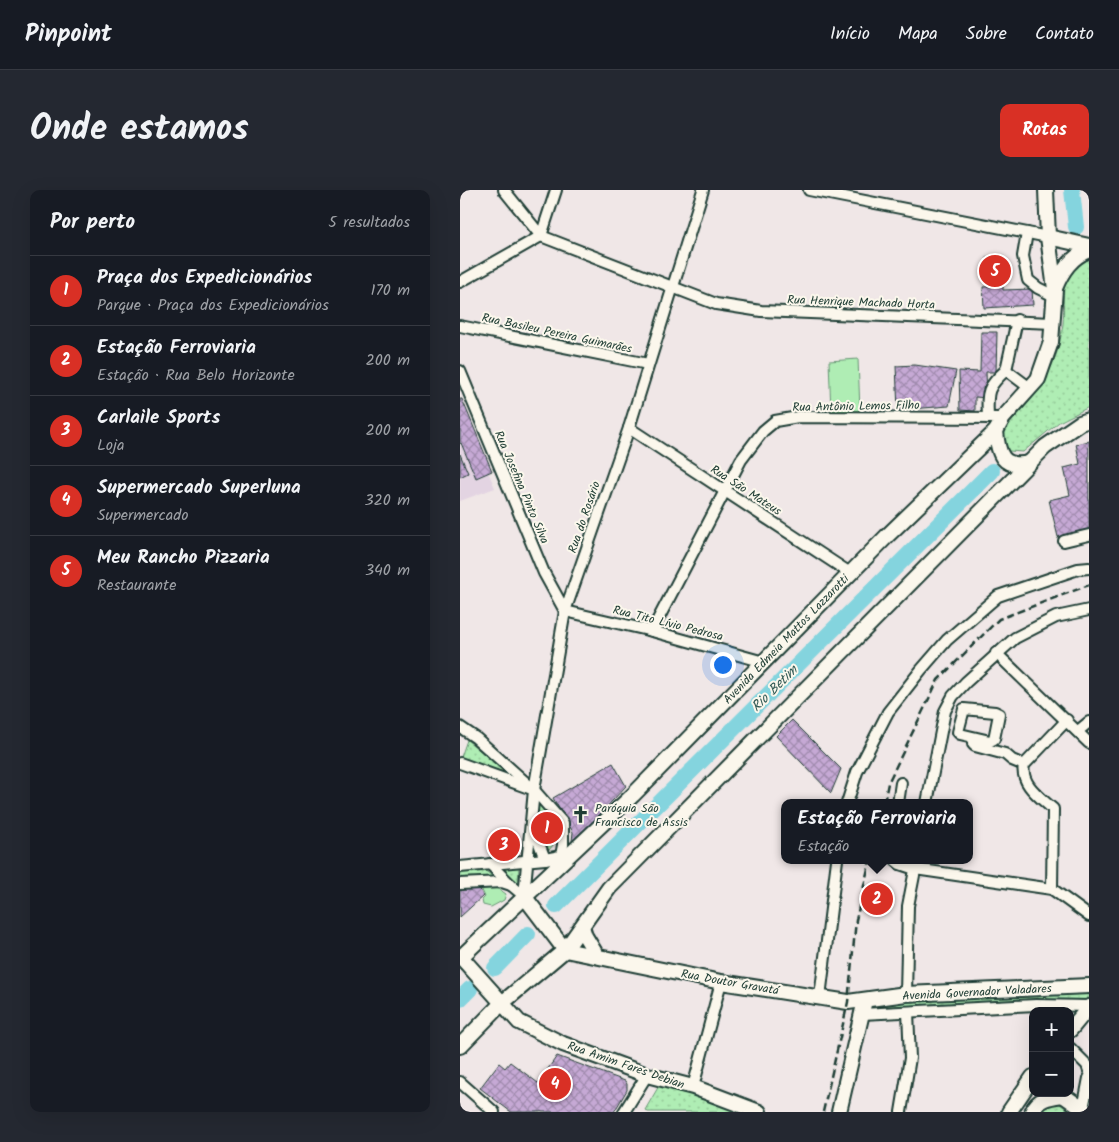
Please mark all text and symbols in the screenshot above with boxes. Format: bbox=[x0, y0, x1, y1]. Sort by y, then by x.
text: Pinpoint bbox=[25, 15, 112, 54]
text: Início bbox=[830, 20, 870, 49]
text: Mapa bbox=[898, 20, 938, 49]
text: Sobre bbox=[966, 20, 1007, 49]
text: Contato bbox=[1035, 20, 1094, 49]
text: Onde estamos bbox=[30, 102, 249, 158]
button: Rotas bbox=[1000, 104, 1089, 157]
text: Por perto bbox=[50, 206, 135, 239]
text: 5 resultados bbox=[328, 210, 410, 235]
pin: 5 bbox=[979, 252, 1011, 290]
text: Praça dos Expedicionários bbox=[97, 263, 312, 293]
text: 1 bbox=[64, 278, 68, 303]
text: 170 m bbox=[370, 278, 410, 303]
street label: Rua Henrique Machado Horta bbox=[787, 290, 936, 315]
text: Parque · Praça dos Expedicionários bbox=[97, 293, 329, 318]
street label: Rua Basileu Pereira Guimarães bbox=[480, 308, 634, 359]
text: Estação Ferroviaria bbox=[97, 333, 256, 363]
text: 2 bbox=[61, 348, 71, 373]
text: 200 m bbox=[366, 348, 410, 373]
text: Estação · Rua Belo Horizonte bbox=[97, 363, 295, 388]
street label: Rua Antônio Lemos Filho bbox=[792, 396, 920, 417]
text: Carlaile Sports bbox=[97, 403, 220, 433]
text: 3 bbox=[62, 418, 70, 443]
text: 200 m bbox=[366, 418, 410, 443]
street label: Rua Josefina Pinto Silva bbox=[489, 428, 554, 547]
text: Loja bbox=[97, 433, 125, 458]
street label: Rua São Mateus bbox=[706, 460, 785, 521]
text: Supermercado Superluna bbox=[97, 473, 301, 503]
street label: Rua do Rosário bbox=[563, 479, 606, 556]
text: 4 bbox=[62, 488, 70, 513]
text: 320 m bbox=[364, 488, 410, 513]
text: Supermercado bbox=[97, 503, 188, 528]
text: Meu Rancho Pizzaria bbox=[97, 543, 270, 573]
text: 5 bbox=[62, 558, 70, 583]
text: 340 m bbox=[365, 558, 410, 583]
street label: Avenida Edmeia Mattos Lazzarotti bbox=[719, 569, 855, 709]
text: Restaurante bbox=[97, 573, 176, 598]
street label: Rua Tito Lívio Pedrosa bbox=[611, 601, 725, 646]
your location bbox=[710, 652, 736, 678]
water label: Rio Betim bbox=[746, 659, 805, 717]
place label: Paróquia São Francisco de Assis bbox=[595, 799, 688, 832]
popup bbox=[781, 799, 973, 864]
text: Estação Ferroviaria bbox=[798, 804, 956, 834]
church icon: Paróquia São Francisco de Assis bbox=[571, 805, 591, 825]
pin: 1 bbox=[531, 809, 563, 847]
pin: 3 bbox=[488, 826, 520, 864]
text: Estação bbox=[798, 834, 849, 859]
pin: 2 bbox=[861, 880, 893, 918]
street label: Rua Doutor Gravatá bbox=[680, 965, 782, 1001]
street label: Avenida Governador Valadares bbox=[902, 979, 1052, 1006]
map controls bbox=[1029, 1007, 1074, 1097]
button: + bbox=[1029, 1007, 1074, 1052]
street label: Rua Amim Fares Debian bbox=[565, 1036, 687, 1094]
button: − bbox=[1029, 1052, 1074, 1097]
pin: 4 bbox=[539, 1065, 571, 1103]

